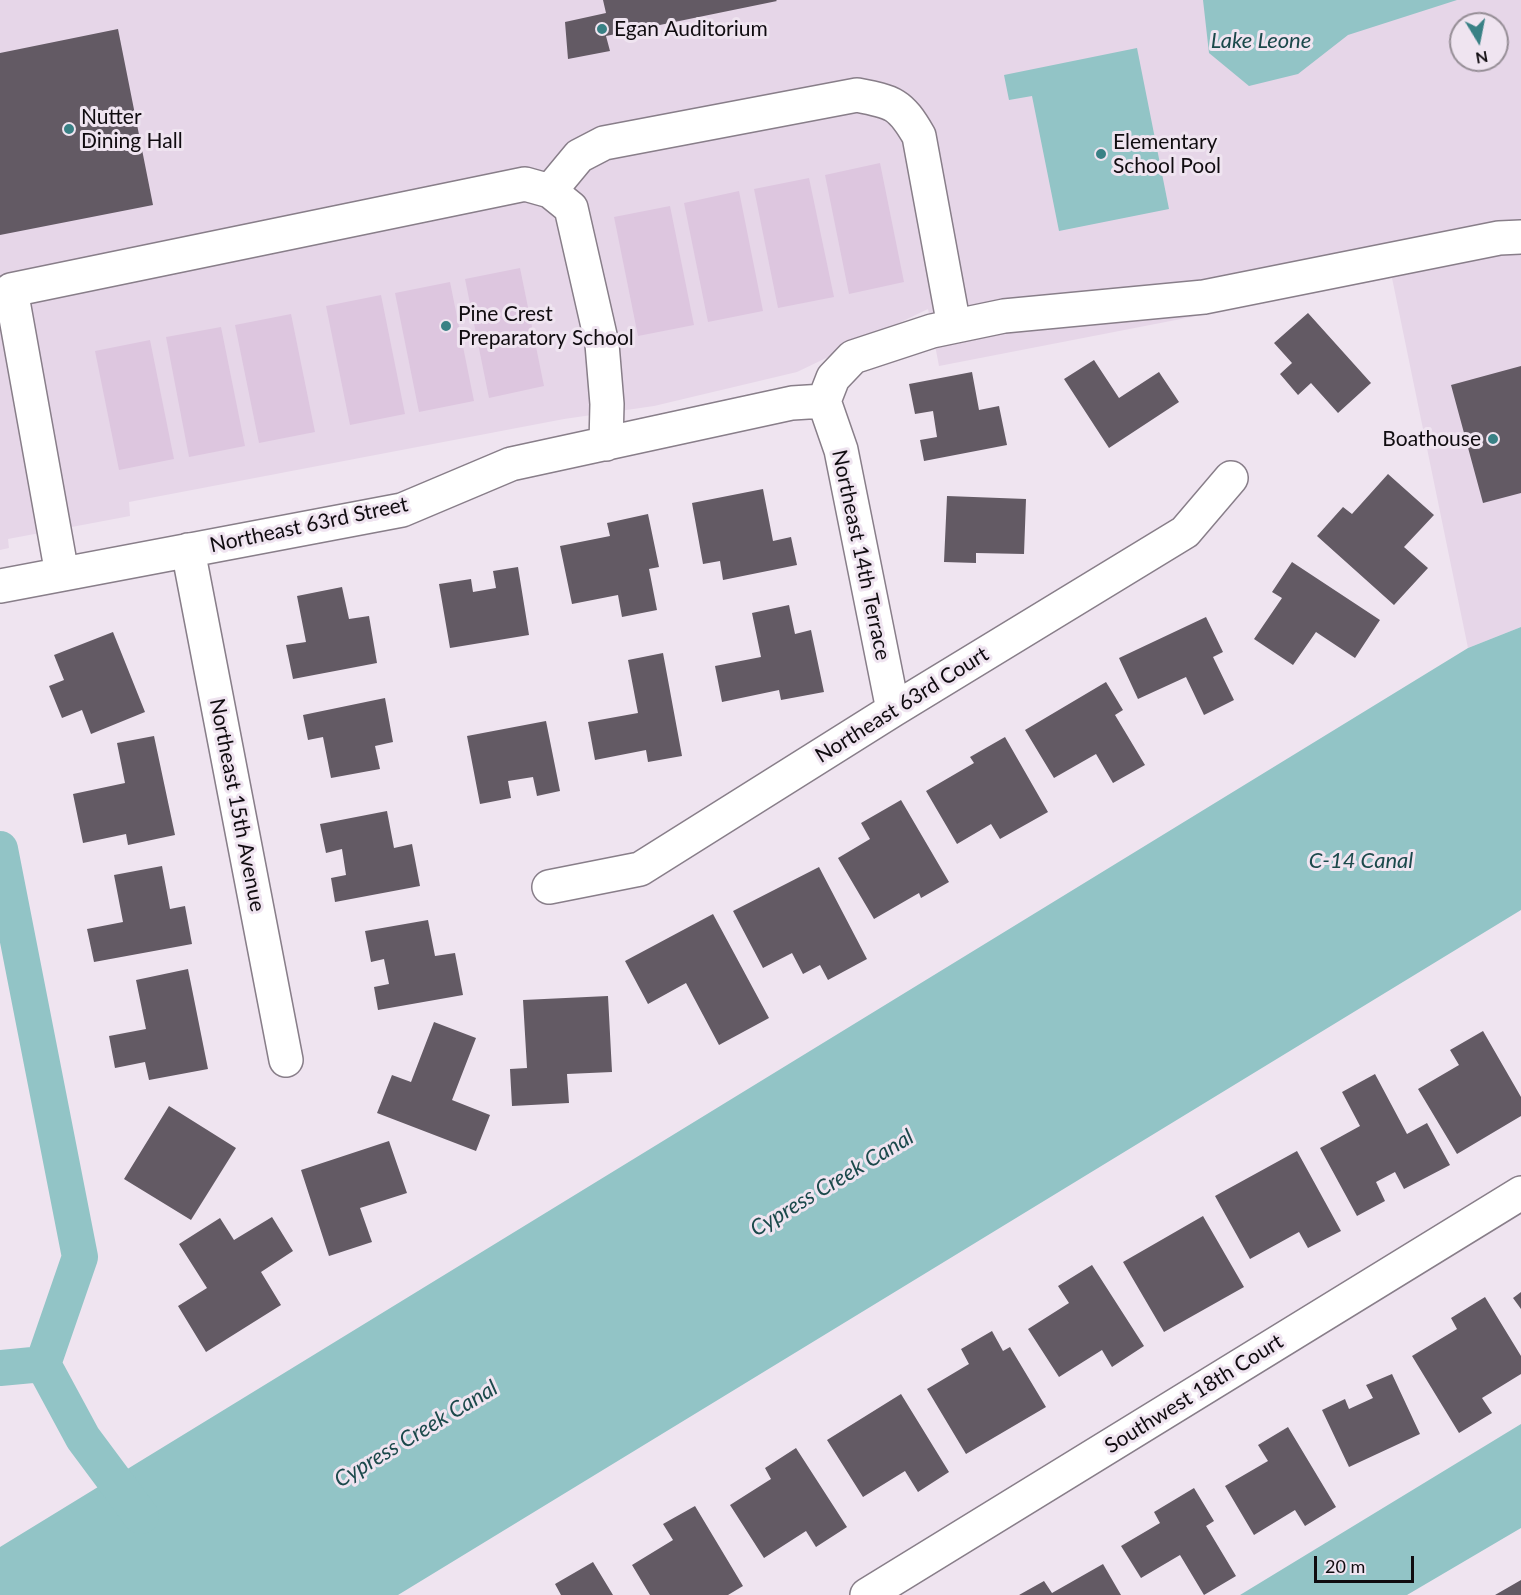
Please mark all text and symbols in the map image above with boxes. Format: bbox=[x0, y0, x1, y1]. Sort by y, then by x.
north arrow bbox=[1449, 12, 1509, 72]
place label: Egan Auditorium bbox=[614, 16, 768, 42]
marker: Egan Auditorium bbox=[595, 22, 609, 36]
water label: Lake Leone bbox=[1211, 28, 1311, 54]
text: N bbox=[1474, 48, 1490, 69]
place label: Nutter Dining Hall bbox=[81, 104, 183, 154]
marker: Nutter Dining Hall bbox=[62, 122, 76, 136]
place label: Elementary School Pool bbox=[1113, 129, 1221, 179]
marker: Elementary School Pool bbox=[1094, 147, 1108, 161]
place label: Pine Crest Preparatory School bbox=[458, 301, 634, 351]
marker: Pine Crest Preparatory School bbox=[439, 319, 453, 333]
place label: Boathouse bbox=[1382, 426, 1481, 452]
marker: Boathouse bbox=[1486, 432, 1500, 446]
street label: Northeast 14th Terrace bbox=[826, 448, 896, 662]
street label: Northeast 63rd Street bbox=[208, 492, 410, 558]
street label: Northeast 63rd Court bbox=[811, 641, 993, 769]
street label: Northeast 15th Avenue bbox=[204, 696, 270, 914]
water label: C-14 Canal bbox=[1309, 848, 1413, 874]
water label: Cypress Creek Canal bbox=[745, 1124, 919, 1242]
street label: Southwest 18th Court bbox=[1100, 1329, 1288, 1459]
water label: Cypress Creek Canal bbox=[329, 1375, 503, 1493]
scale bar bbox=[1317, 1544, 1418, 1582]
text: 20 m bbox=[1325, 1555, 1365, 1577]

